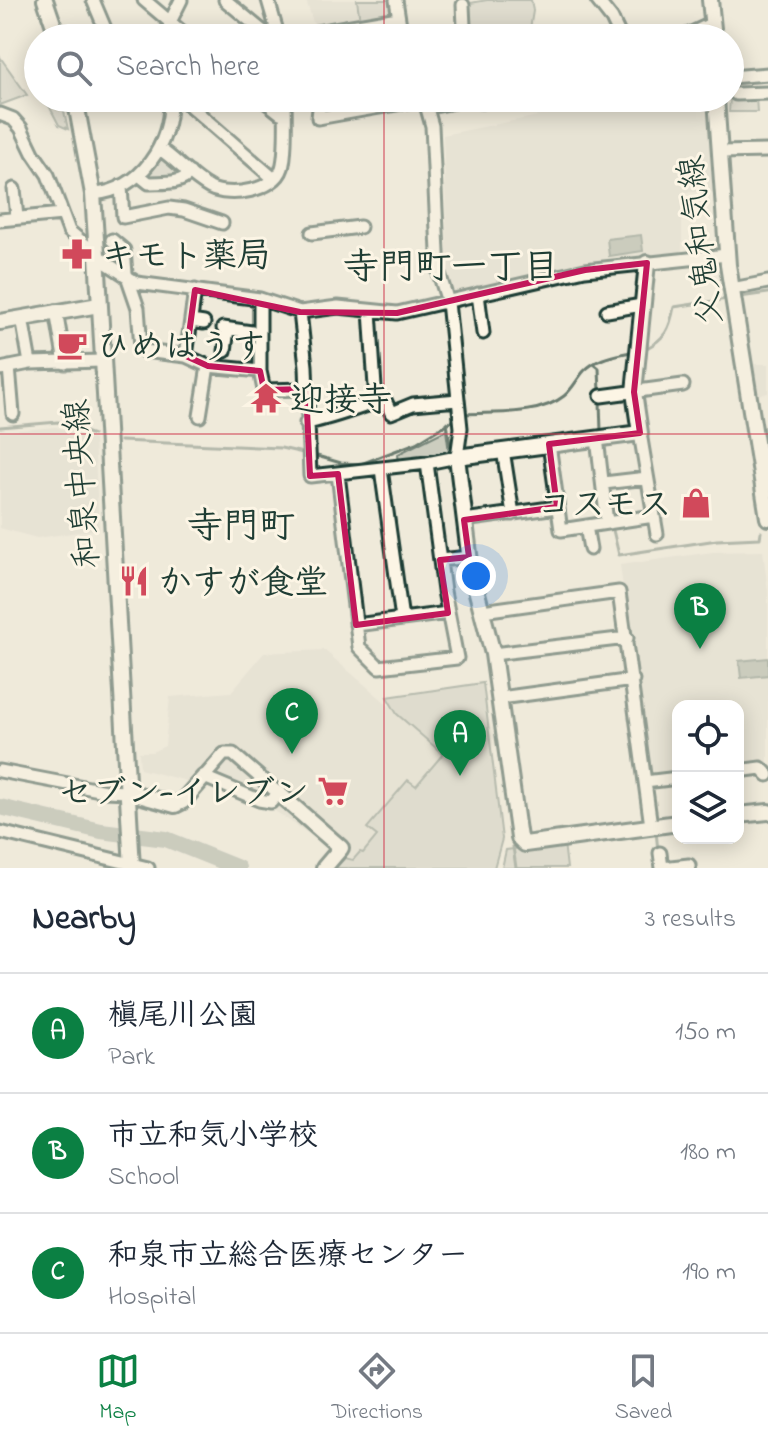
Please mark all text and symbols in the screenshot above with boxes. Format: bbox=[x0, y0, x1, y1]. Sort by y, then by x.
search box bbox=[24, 24, 744, 112]
icon: search bbox=[52, 46, 96, 90]
text: Search here bbox=[116, 46, 260, 90]
street label: 父鬼和気線 bbox=[668, 152, 738, 327]
place label: キモト薬局 bbox=[101, 233, 271, 283]
pharmacy icon: キモト薬局 bbox=[60, 237, 94, 271]
district label: 寺門町一丁目 bbox=[343, 243, 559, 296]
place label: ひめはうす bbox=[96, 324, 266, 374]
cafe icon: ひめはうす bbox=[55, 328, 89, 362]
place label: 迎接寺 bbox=[290, 377, 392, 427]
temple icon: 迎接寺 bbox=[249, 381, 283, 415]
street label: 和泉中央線 bbox=[53, 397, 115, 570]
place label: コスモス bbox=[537, 482, 672, 532]
shop icon: コスモス bbox=[679, 486, 713, 520]
district label: 寺門町 bbox=[187, 502, 295, 555]
your location bbox=[456, 556, 496, 596]
place label: かすが食堂 bbox=[158, 560, 328, 610]
restaurant icon: かすが食堂 bbox=[117, 564, 151, 598]
pin: B bbox=[674, 583, 726, 649]
pin: C bbox=[266, 688, 318, 754]
map controls bbox=[672, 700, 744, 844]
button: locate bbox=[672, 700, 744, 772]
pin: A bbox=[434, 710, 486, 776]
place label: セブン-イレブン bbox=[58, 770, 309, 820]
button: layers bbox=[672, 772, 744, 844]
supermarket icon: セブン-イレブン bbox=[316, 774, 350, 808]
text: Nearby bbox=[32, 895, 136, 945]
text: 3 results bbox=[645, 901, 736, 939]
text: 槇尾川公園 bbox=[108, 995, 258, 1039]
text: A bbox=[50, 1014, 66, 1052]
text: 150 m bbox=[675, 1014, 736, 1052]
text: Park bbox=[108, 1039, 155, 1077]
text: 市立和気小学校 bbox=[108, 1115, 318, 1159]
text: B bbox=[49, 1134, 67, 1172]
text: 180 m bbox=[680, 1134, 736, 1172]
text: School bbox=[108, 1159, 179, 1197]
text: 和泉市立総合医療センター bbox=[108, 1235, 468, 1279]
text: C bbox=[51, 1254, 65, 1292]
text: 190 m bbox=[682, 1254, 736, 1292]
text: Hospital bbox=[108, 1279, 196, 1317]
tab: Map bbox=[96, 1349, 140, 1429]
tab: Directions bbox=[332, 1349, 423, 1429]
tab: Saved bbox=[615, 1349, 672, 1429]

